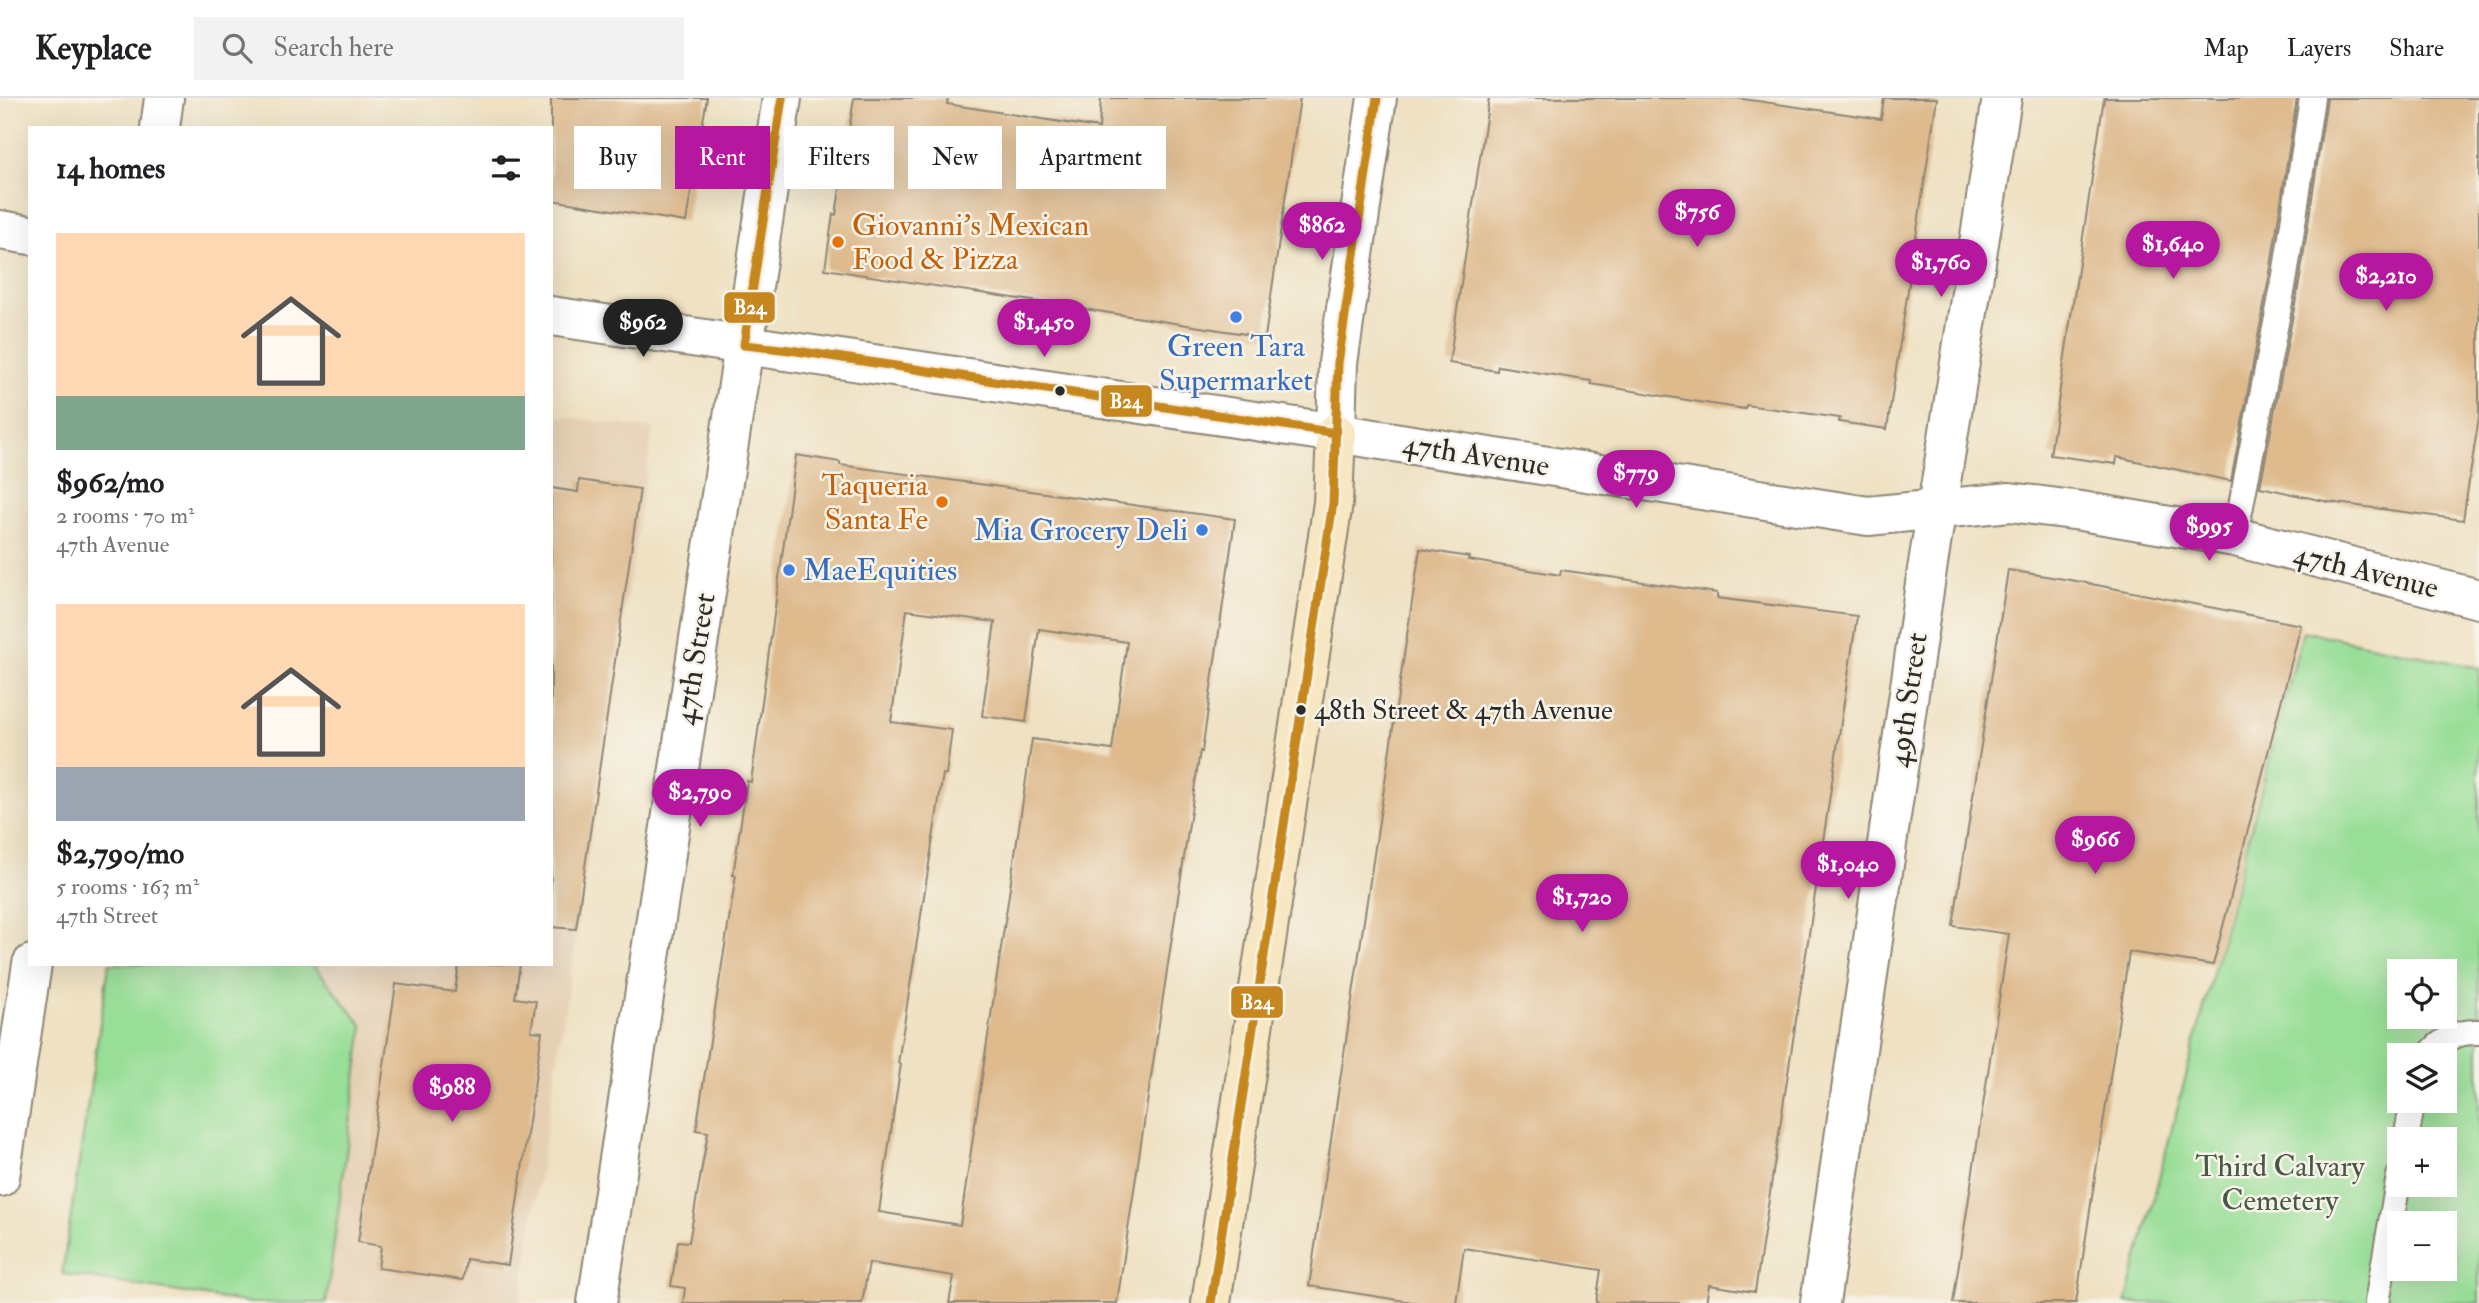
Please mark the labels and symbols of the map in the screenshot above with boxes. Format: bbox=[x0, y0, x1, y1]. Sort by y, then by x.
pin: $756 bbox=[1656, 190, 1738, 249]
pin: $862 bbox=[1281, 202, 1363, 262]
place label: Giovanni's Mexican Food & Pizza bbox=[852, 207, 1089, 278]
pin: $1,640 bbox=[2116, 222, 2230, 281]
marker: Giovanni's Mexican Food & Pizza bbox=[830, 234, 846, 250]
pin: $1,760 bbox=[1884, 240, 1998, 299]
pin: $2,210 bbox=[2329, 254, 2443, 313]
line badge: B24 bbox=[723, 291, 776, 324]
text: B24 bbox=[734, 296, 768, 320]
pin: $962 bbox=[602, 300, 684, 359]
pin: $1,450 bbox=[987, 300, 1101, 359]
marker: Green Tara Supermarket bbox=[1228, 309, 1244, 325]
place label: Green Tara Supermarket bbox=[1159, 328, 1313, 399]
unlabelled marker bbox=[1053, 384, 1067, 398]
line badge: B24 bbox=[1100, 384, 1153, 418]
text: B24 bbox=[1110, 390, 1144, 414]
street label: 47th Avenue bbox=[1400, 425, 1552, 485]
pin: $779 bbox=[1595, 450, 1677, 510]
place label: Taqueria Santa Fe bbox=[822, 467, 929, 538]
marker: Taqueria Santa Fe bbox=[934, 494, 950, 510]
pin: $995 bbox=[2168, 504, 2250, 563]
place label: Mia Grocery Deli bbox=[974, 512, 1188, 549]
marker: Mia Grocery Deli bbox=[1194, 522, 1210, 538]
street label: 47th Avenue bbox=[2290, 535, 2442, 607]
place label: MaeEquities bbox=[803, 552, 957, 589]
marker: MaeEquities bbox=[781, 562, 797, 578]
street label: 47th Street bbox=[666, 590, 724, 728]
street label: 49th Street bbox=[1880, 630, 1936, 770]
place label: 48th Street & 47th Avenue bbox=[1314, 693, 1613, 728]
marker: 48th Street & 47th Avenue bbox=[1294, 703, 1308, 717]
pin: $2,790 bbox=[643, 770, 757, 829]
pin: $966 bbox=[2054, 816, 2136, 876]
pin: $1,040 bbox=[1791, 842, 1905, 901]
pin: $1,720 bbox=[1525, 874, 1639, 934]
line badge: B24 bbox=[1230, 985, 1284, 1019]
text: B24 bbox=[1241, 991, 1275, 1015]
pin: $988 bbox=[411, 1065, 493, 1124]
park label: Third Calvary Cemetery bbox=[2195, 1148, 2365, 1219]

